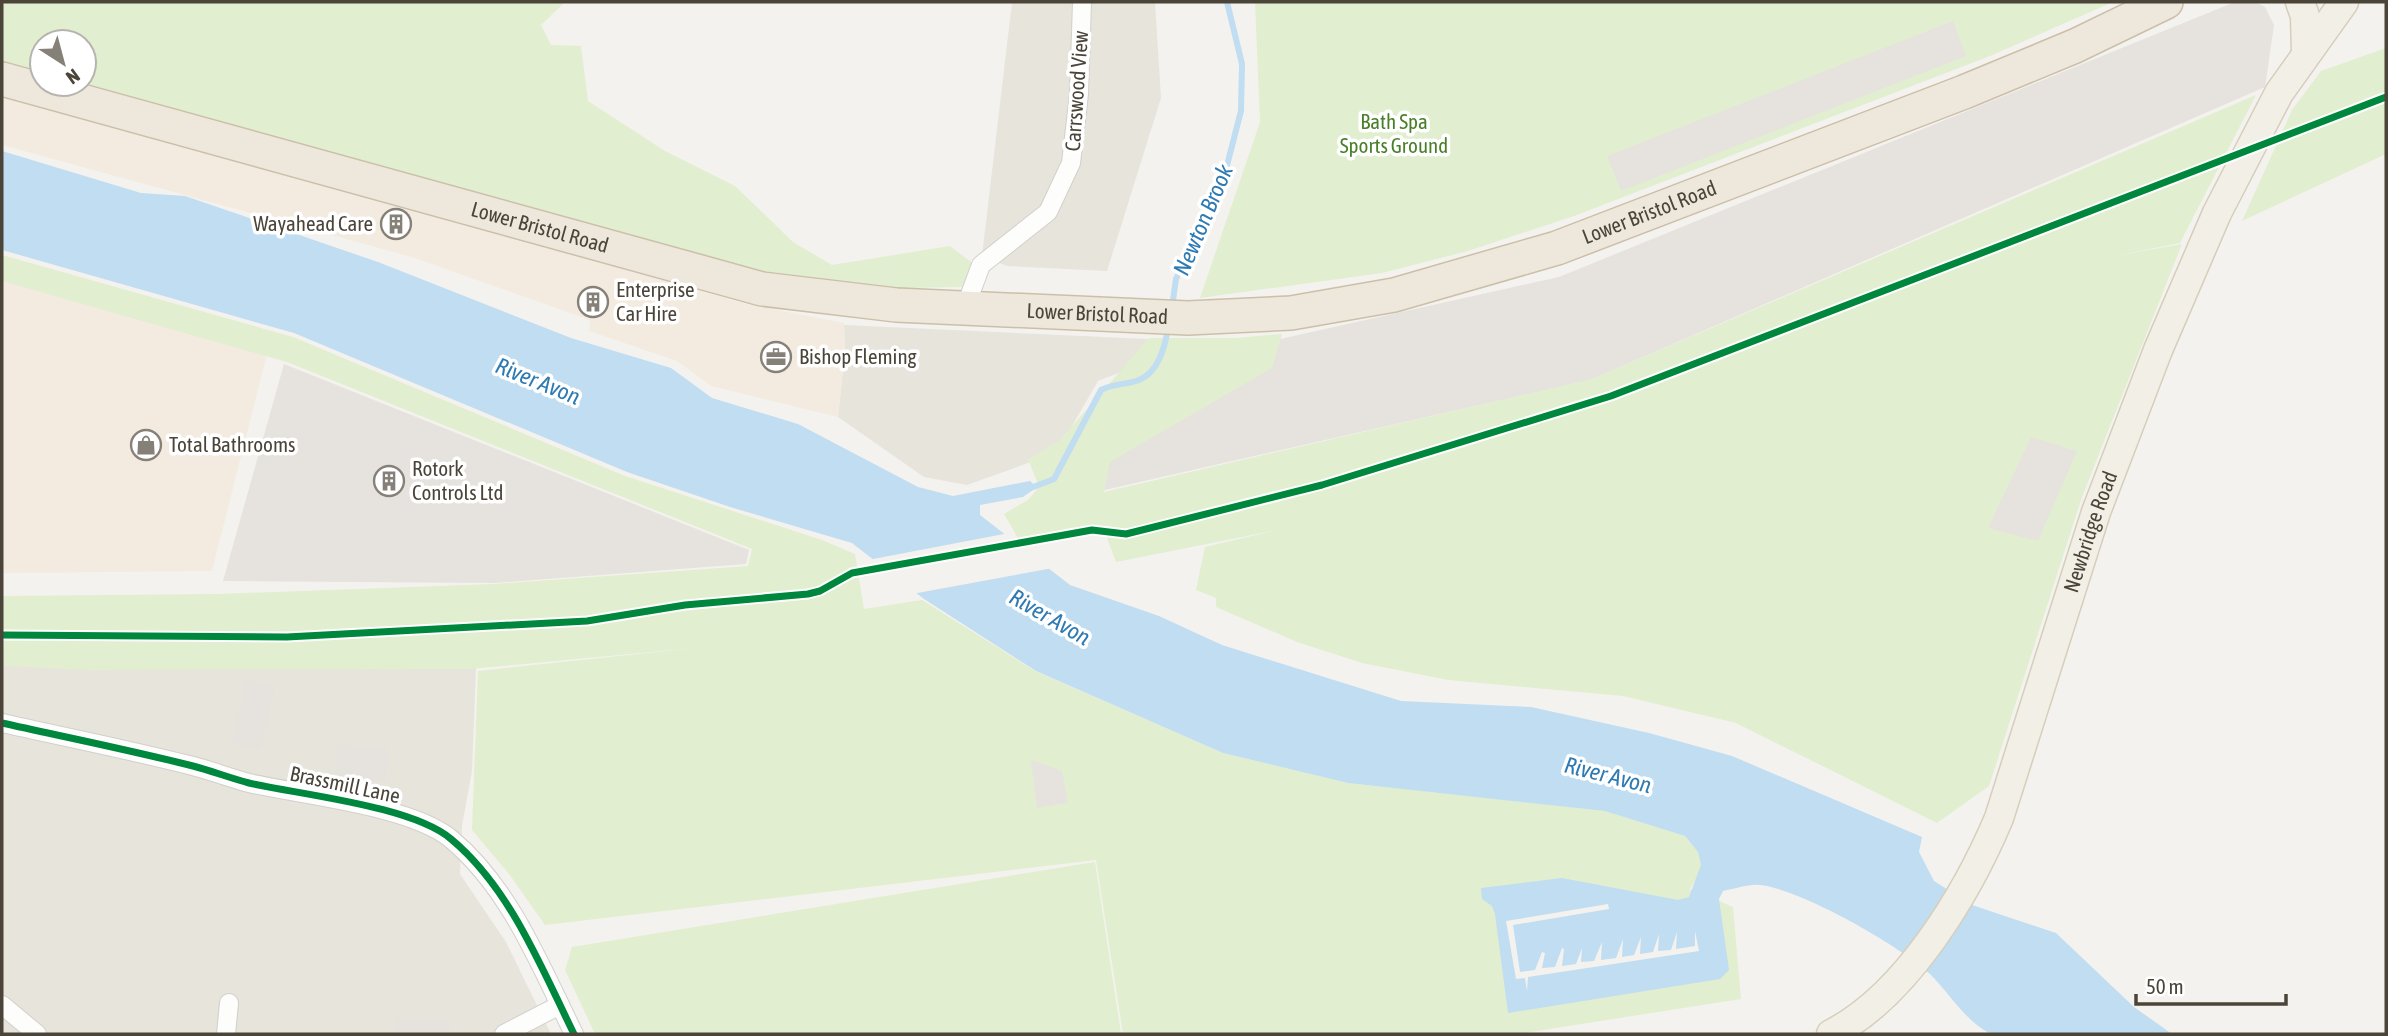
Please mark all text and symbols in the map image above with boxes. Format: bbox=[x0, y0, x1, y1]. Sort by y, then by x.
north arrow bbox=[28, 28, 98, 98]
street label: Carrswood View bbox=[1060, 29, 1092, 152]
text: N bbox=[62, 65, 84, 89]
park label: Bath Spa Sports Ground bbox=[1340, 109, 1448, 157]
water label: Newton Brook bbox=[1168, 160, 1238, 279]
street label: Lower Bristol Road bbox=[1579, 175, 1719, 248]
street label: Lower Bristol Road bbox=[469, 196, 612, 257]
building icon: Wayahead Care bbox=[379, 207, 413, 241]
place label: Wayahead Care bbox=[253, 211, 373, 235]
place label: Enterprise Car Hire bbox=[616, 277, 695, 325]
building icon: Enterprise Car Hire bbox=[576, 285, 610, 319]
street label: Lower Bristol Road bbox=[1026, 298, 1169, 328]
office icon: Bishop Fleming bbox=[759, 340, 793, 374]
place label: Bishop Fleming bbox=[799, 344, 917, 368]
water label: River Avon bbox=[492, 352, 584, 410]
shop icon: Total Bathrooms bbox=[129, 428, 163, 462]
place label: Total Bathrooms bbox=[169, 432, 296, 456]
place label: Rotork Controls Ltd bbox=[412, 456, 503, 504]
building icon: Rotork Controls Ltd bbox=[372, 464, 406, 498]
street label: Newbridge Road bbox=[2058, 467, 2122, 595]
water label: River Avon bbox=[1005, 584, 1095, 650]
water label: River Avon bbox=[1562, 752, 1654, 798]
street label: Brassmill Lane bbox=[288, 761, 402, 807]
scale bar bbox=[2136, 962, 2286, 1006]
text: 50 m bbox=[2146, 974, 2184, 998]

